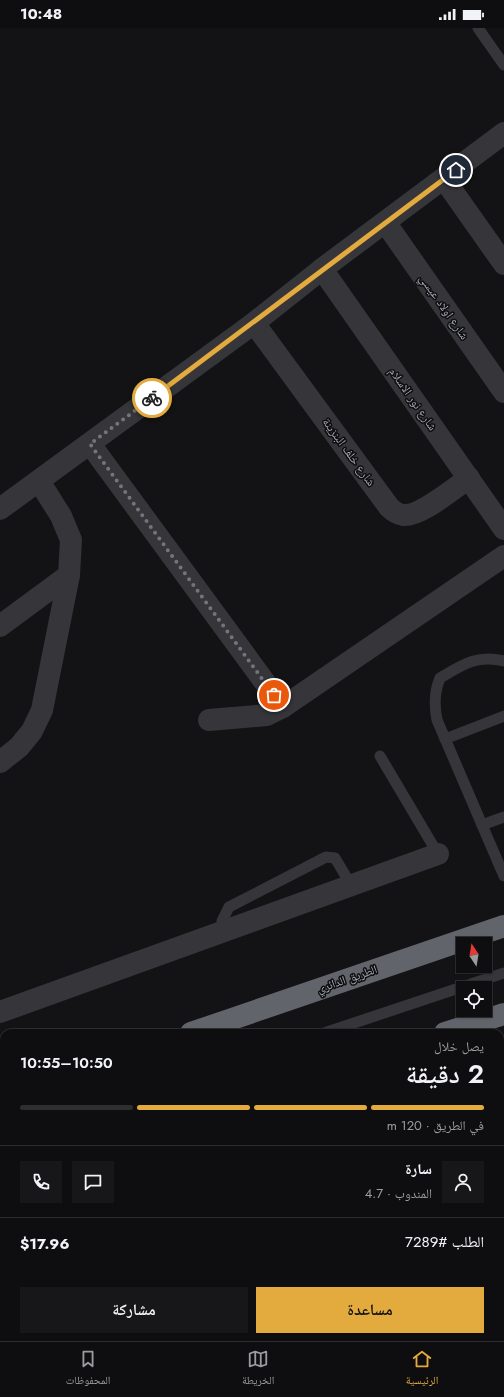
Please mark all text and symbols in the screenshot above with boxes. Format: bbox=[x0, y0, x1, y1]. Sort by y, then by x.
text: 10:48 bbox=[20, 3, 62, 25]
pin bbox=[439, 153, 473, 187]
icon: home bbox=[445, 159, 467, 181]
street label: شارع اولاد عيسي bbox=[414, 271, 473, 344]
street label: شارع نور الاسلام bbox=[384, 364, 442, 434]
courier bbox=[132, 378, 172, 418]
icon: bike bbox=[141, 387, 163, 409]
street label: شارع خلف البنزينة bbox=[318, 414, 380, 490]
pin bbox=[257, 678, 291, 712]
icon: bag bbox=[263, 684, 285, 706]
north arrow bbox=[456, 937, 492, 973]
map controls bbox=[456, 937, 492, 1017]
street label: الطريق الدائري bbox=[314, 960, 380, 999]
button: locate bbox=[456, 981, 492, 1017]
text: يصل خلال bbox=[434, 1037, 484, 1056]
text: 10:50–10:55 bbox=[20, 1052, 113, 1074]
text: 2 دقيقة bbox=[406, 1055, 484, 1093]
text: في الطريق · 120 m bbox=[387, 1116, 484, 1135]
text: سارة bbox=[405, 1158, 432, 1180]
button: phone bbox=[20, 1161, 62, 1203]
button: chat bbox=[72, 1161, 114, 1203]
button: person bbox=[442, 1161, 484, 1203]
text: المندوب · 4.7 bbox=[365, 1184, 432, 1203]
text: الطلب #7289 bbox=[405, 1231, 484, 1253]
text: $17.96 bbox=[20, 1233, 69, 1255]
button: مشاركة bbox=[20, 1287, 248, 1333]
button: مساعدة bbox=[256, 1287, 484, 1333]
tab: المحفوظات bbox=[66, 1348, 110, 1391]
tab: الخريطة bbox=[242, 1348, 274, 1391]
tab: الرئيسية bbox=[406, 1348, 438, 1391]

